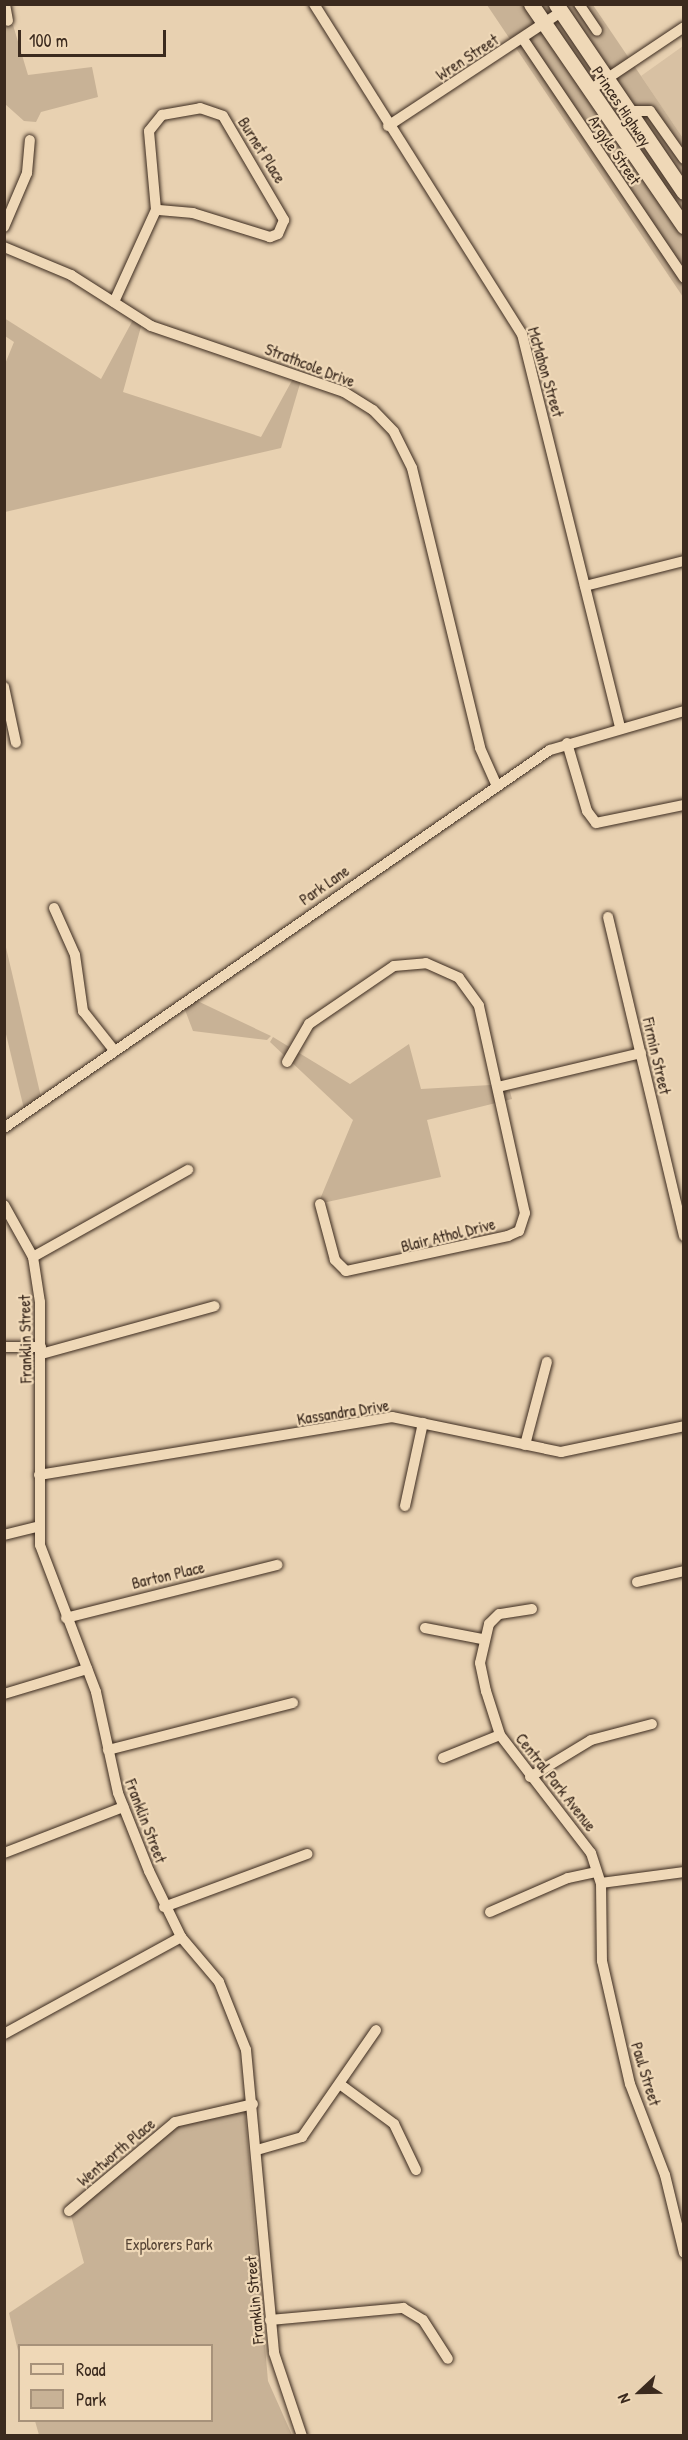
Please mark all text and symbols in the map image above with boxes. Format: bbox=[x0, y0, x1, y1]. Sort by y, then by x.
scale bar bbox=[21, 18, 170, 56]
text: 100 m bbox=[29, 28, 68, 53]
street label: Wren Street bbox=[432, 30, 502, 84]
street label: Princes Highway bbox=[588, 62, 656, 150]
street label: Argyle Street bbox=[585, 112, 645, 188]
street label: Burnet Place bbox=[234, 113, 290, 187]
street label: McMahon Street bbox=[524, 325, 568, 419]
street label: Strathcole Drive bbox=[262, 339, 358, 391]
street label: Park Lane bbox=[295, 861, 353, 909]
street label: Firmin Street bbox=[639, 1016, 675, 1096]
street label: Blair Athol Drive bbox=[399, 1214, 497, 1256]
street label: Franklin Street bbox=[15, 1295, 35, 1383]
street label: Kassandra Drive bbox=[296, 1395, 390, 1429]
street label: Barton Place bbox=[130, 1557, 206, 1593]
street label: Central Park Avenue bbox=[512, 1729, 600, 1835]
street label: Franklin Street bbox=[121, 1776, 171, 1866]
street label: Paul Street bbox=[627, 2040, 665, 2108]
street label: Wentworth Place bbox=[73, 2114, 159, 2190]
park label: Explorers Park bbox=[125, 2234, 213, 2254]
street label: Franklin Street bbox=[241, 2255, 267, 2345]
legend bbox=[18, 2344, 213, 2422]
text: Road bbox=[76, 2357, 106, 2382]
north arrow bbox=[610, 2362, 670, 2422]
text: Park bbox=[76, 2387, 106, 2412]
text: N bbox=[612, 2391, 635, 2407]

